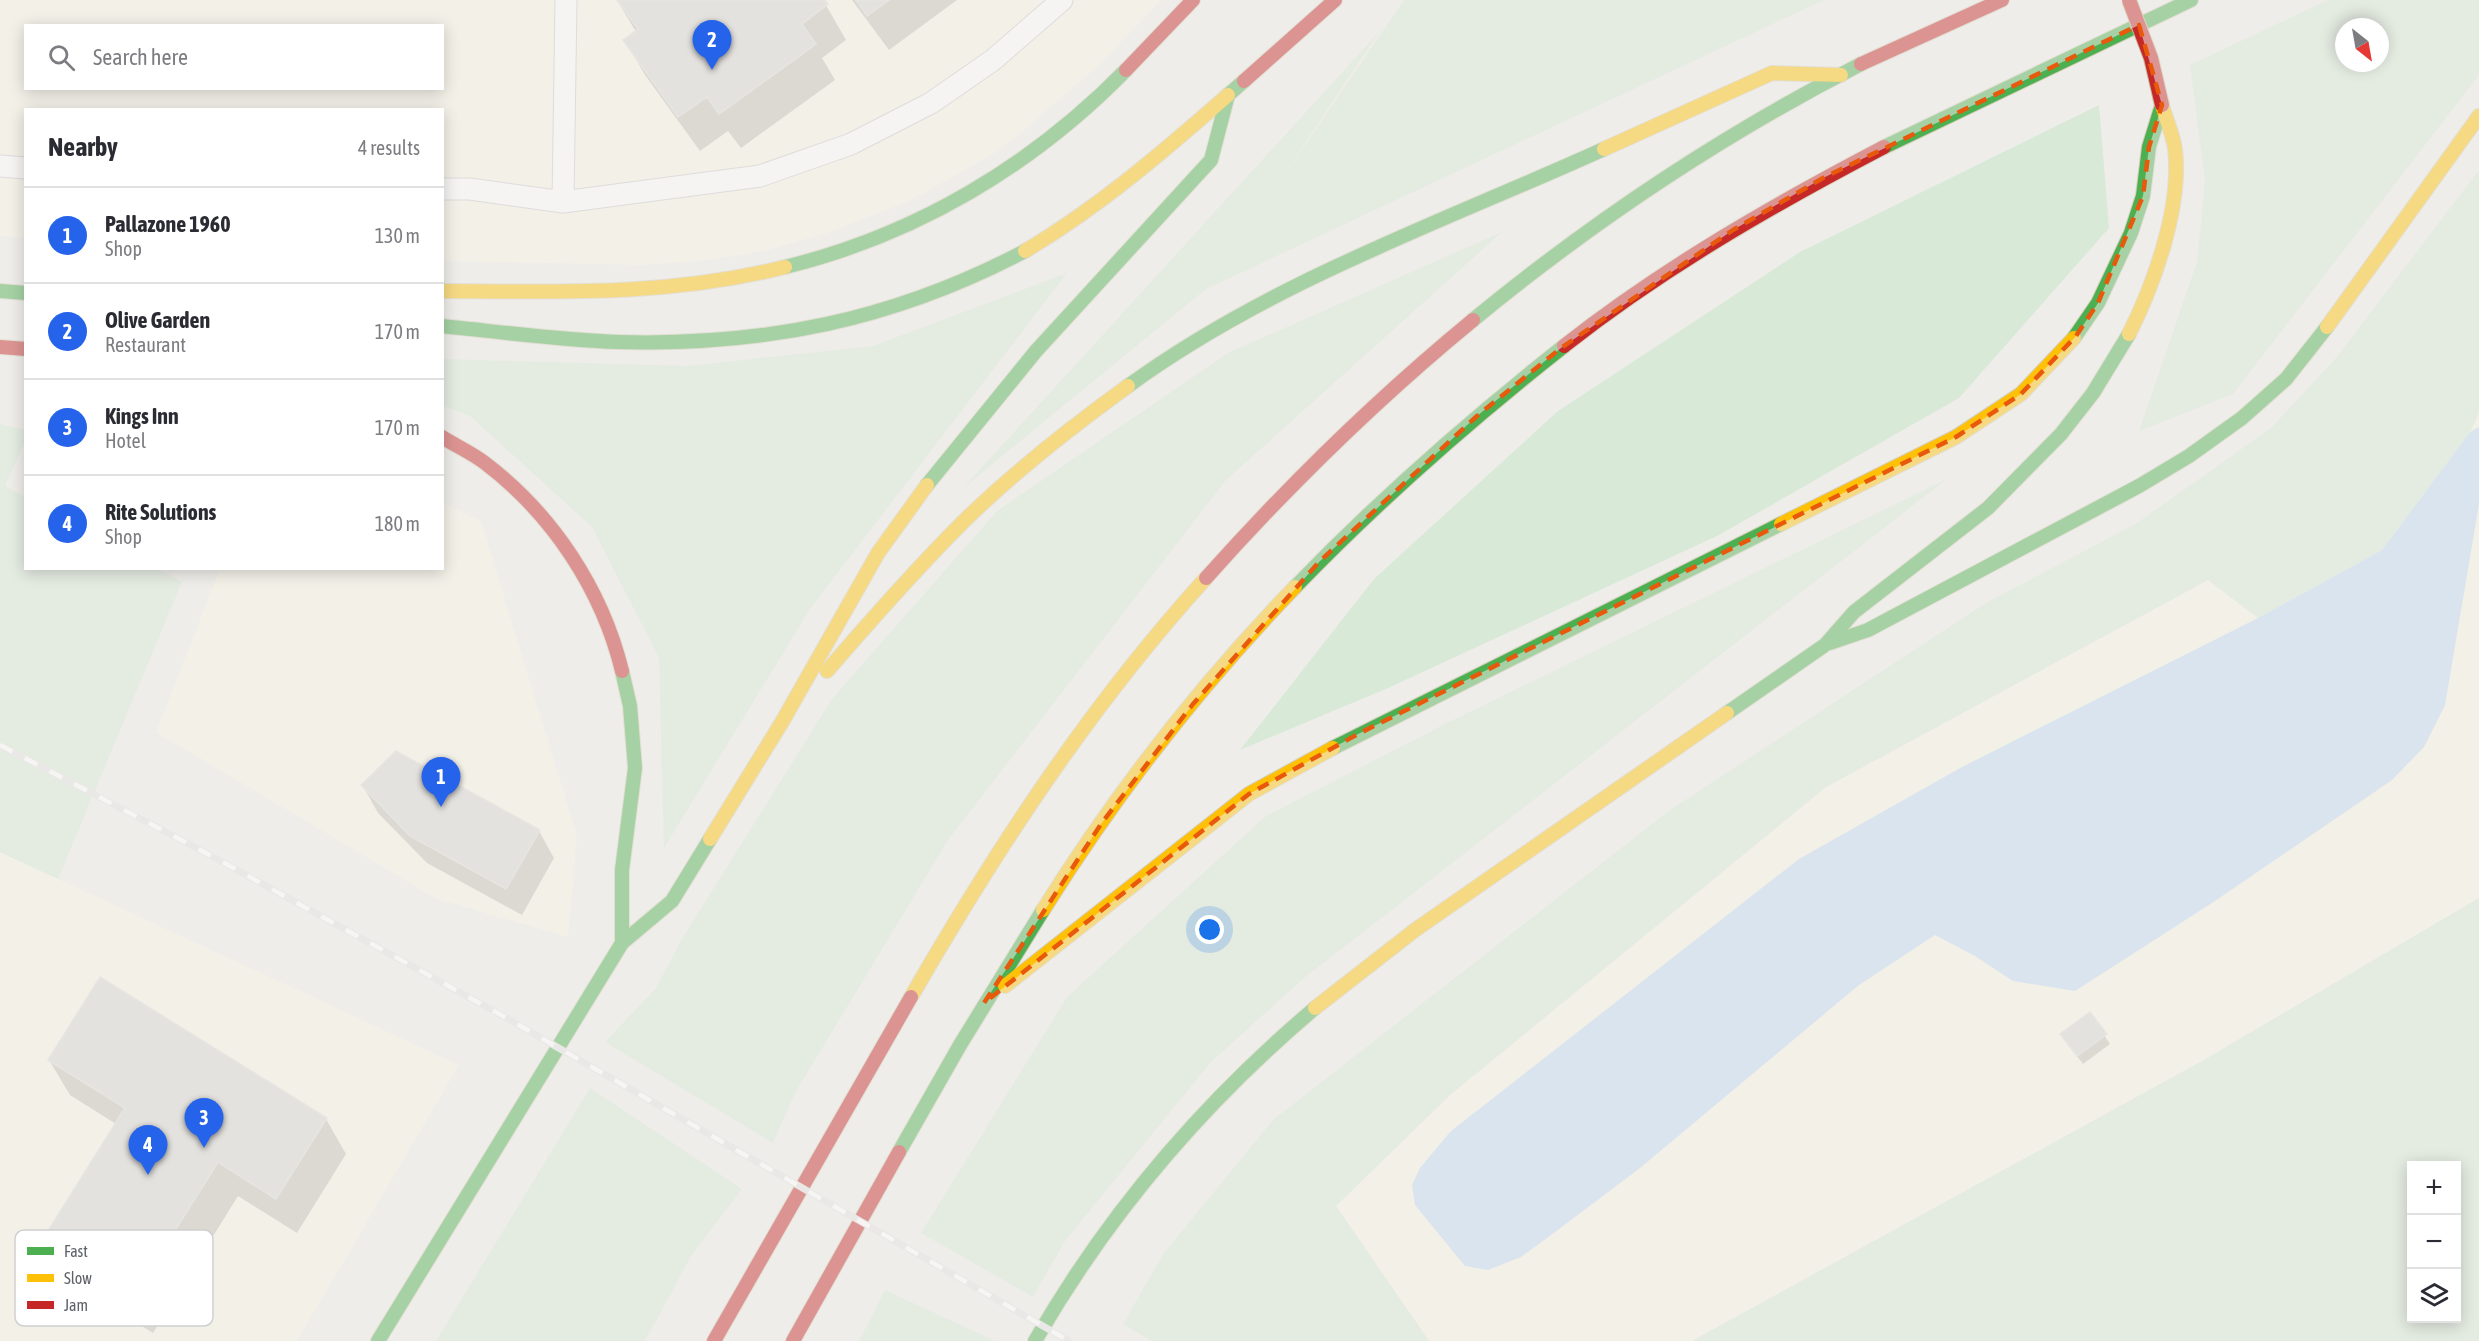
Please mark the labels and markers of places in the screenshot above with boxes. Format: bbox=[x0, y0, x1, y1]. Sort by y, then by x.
pin: 2 bbox=[692, 20, 732, 70]
pin: 1 bbox=[422, 758, 460, 807]
pin: 3 bbox=[184, 1098, 224, 1148]
pin: 4 bbox=[128, 1126, 168, 1175]

